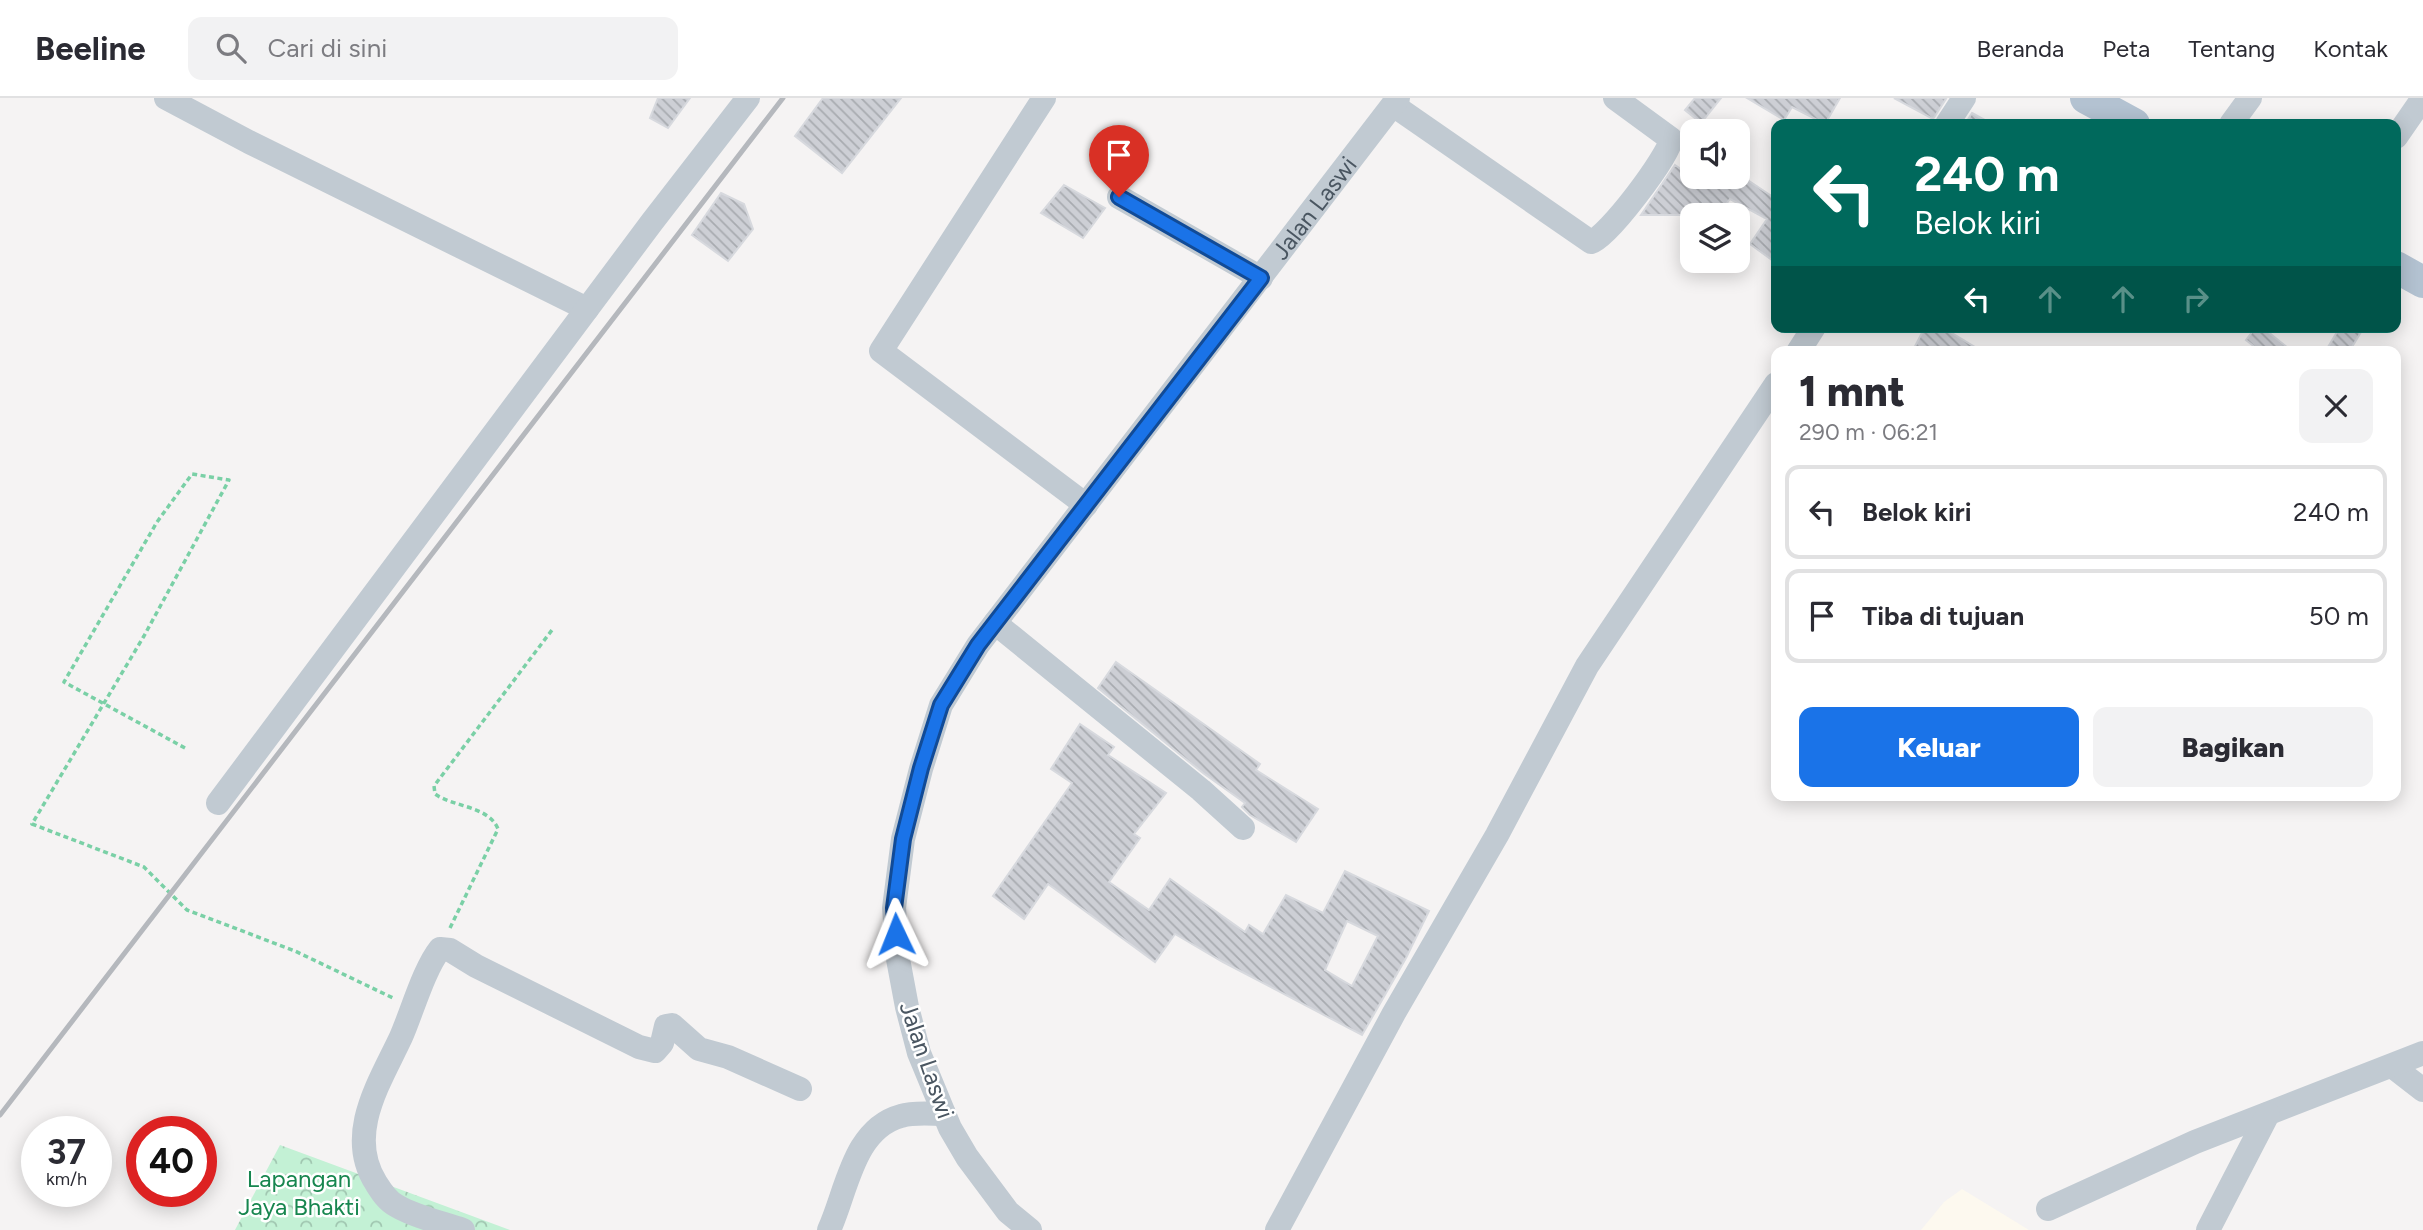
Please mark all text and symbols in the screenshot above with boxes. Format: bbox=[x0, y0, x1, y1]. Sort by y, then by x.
search box bbox=[188, 17, 678, 80]
text: Beeline bbox=[35, 29, 146, 68]
icon: search bbox=[212, 29, 250, 67]
text: Cari di sini bbox=[268, 32, 387, 64]
text: Beranda bbox=[1977, 34, 2064, 63]
text: Peta bbox=[2102, 34, 2150, 63]
text: Tentang bbox=[2188, 34, 2275, 63]
text: Kontak bbox=[2313, 34, 2388, 63]
map controls bbox=[1680, 119, 1750, 273]
button: sound bbox=[1680, 119, 1750, 189]
pin bbox=[1089, 125, 1149, 197]
icon: arrive bbox=[1100, 136, 1138, 174]
text: 240 m bbox=[1914, 144, 2060, 203]
icon: left bbox=[1799, 147, 1890, 238]
street label: Jalan Laswi bbox=[1265, 151, 1362, 265]
button: layers bbox=[1680, 203, 1750, 273]
text: Belok kiri bbox=[1914, 204, 2041, 242]
icon: left bbox=[1958, 280, 1996, 318]
icon: ahead bbox=[2031, 280, 2069, 318]
icon: ahead bbox=[2104, 280, 2142, 318]
icon: right bbox=[2177, 280, 2215, 318]
text: 1 mnt bbox=[1799, 366, 1905, 417]
button: close bbox=[2299, 369, 2373, 443]
text: 290 m · 06:21 bbox=[1799, 418, 1938, 446]
icon: left bbox=[1803, 493, 1841, 531]
text: Belok kiri bbox=[1862, 496, 1971, 528]
text: 240 m bbox=[2293, 496, 2369, 528]
icon: arrive bbox=[1803, 597, 1841, 635]
text: Tiba di tujuan bbox=[1862, 600, 2024, 632]
text: 50 m bbox=[2309, 600, 2369, 632]
button: Keluar bbox=[1799, 707, 2079, 787]
button: Bagikan bbox=[2093, 707, 2373, 787]
position arrow bbox=[859, 897, 933, 971]
street label: Jalan Laswi bbox=[893, 998, 961, 1122]
speed limit sign: 40 bbox=[126, 1116, 217, 1207]
text: 37 bbox=[47, 1131, 86, 1173]
park label: Lapangan Jaya Bhakti bbox=[238, 1164, 360, 1221]
text: km/h bbox=[46, 1168, 87, 1190]

